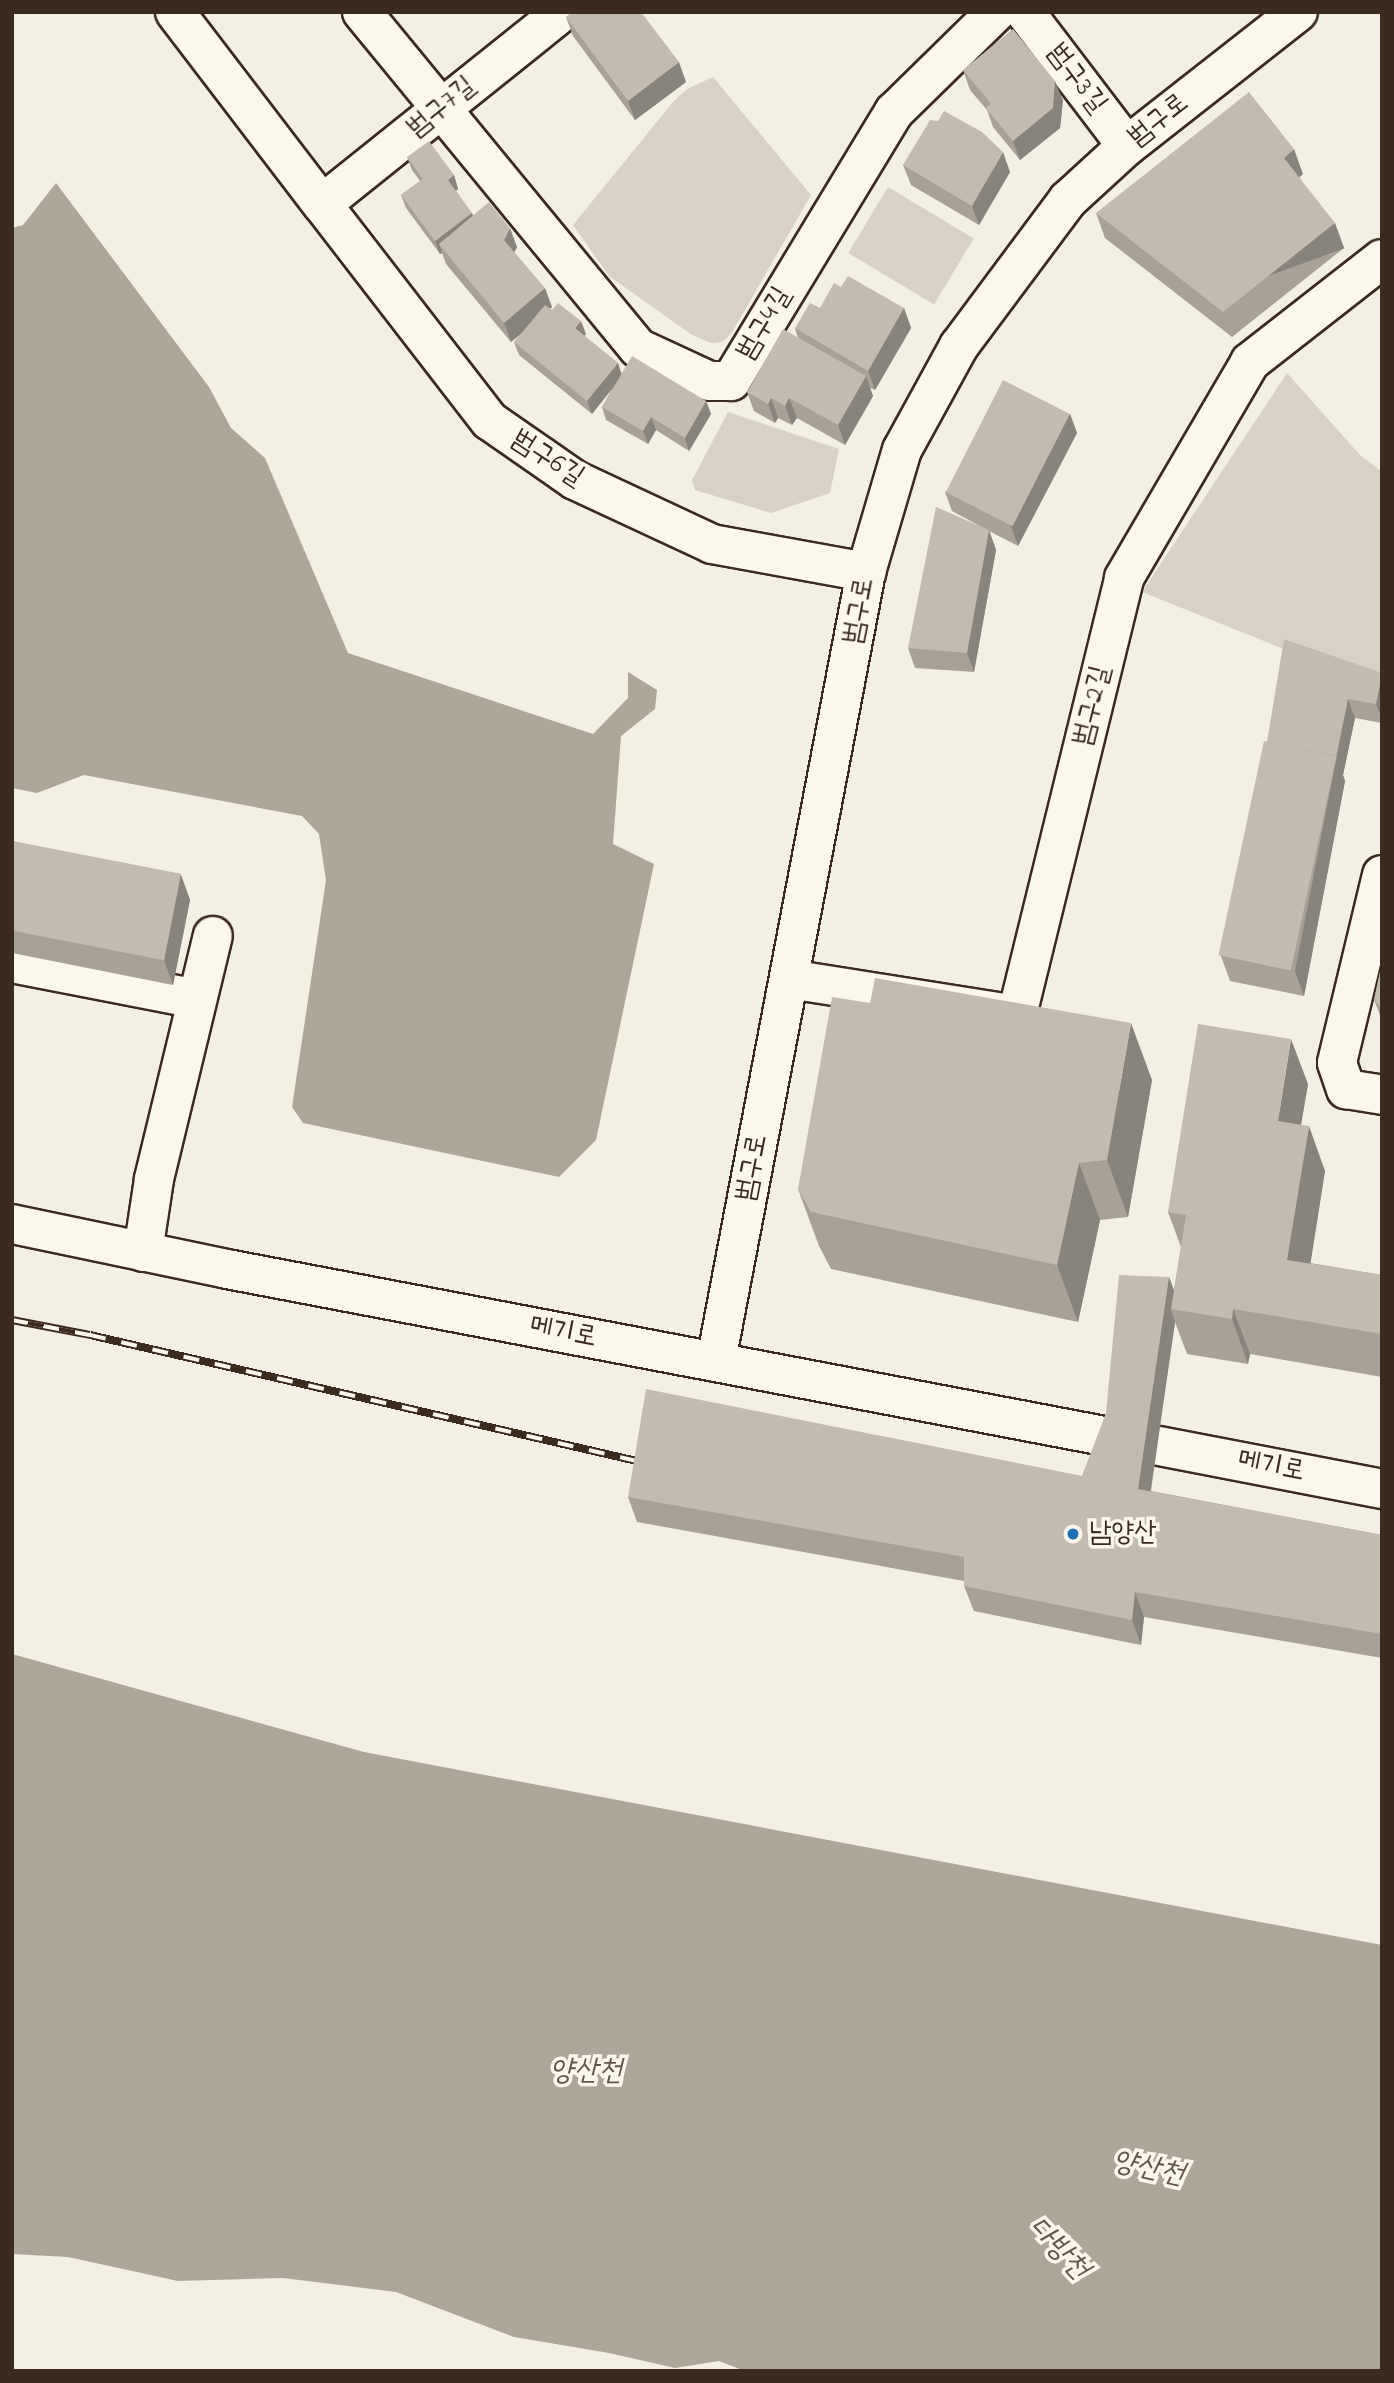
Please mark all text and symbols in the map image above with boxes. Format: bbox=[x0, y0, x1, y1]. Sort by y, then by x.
street label: 범구3길 bbox=[1039, 37, 1113, 121]
street label: 범구7길 bbox=[401, 70, 483, 146]
street label: 범구로 bbox=[1122, 87, 1196, 155]
street label: 범구4길 bbox=[730, 281, 800, 367]
street label: 범구6길 bbox=[504, 423, 590, 495]
street label: 범구로 bbox=[837, 575, 883, 647]
street label: 범구2길 bbox=[1067, 662, 1119, 750]
street label: 범구로 bbox=[730, 1132, 776, 1204]
street label: 메기로 bbox=[527, 1310, 599, 1356]
street label: 메기로 bbox=[1235, 1444, 1307, 1490]
place label: 남양산 bbox=[1089, 1517, 1157, 1551]
marker: 남양산 bbox=[1063, 1524, 1083, 1544]
water label: 양산천 bbox=[550, 2054, 622, 2090]
water label: 양산천 bbox=[1109, 2144, 1187, 2194]
water label: 다방천 bbox=[1020, 2210, 1096, 2288]

